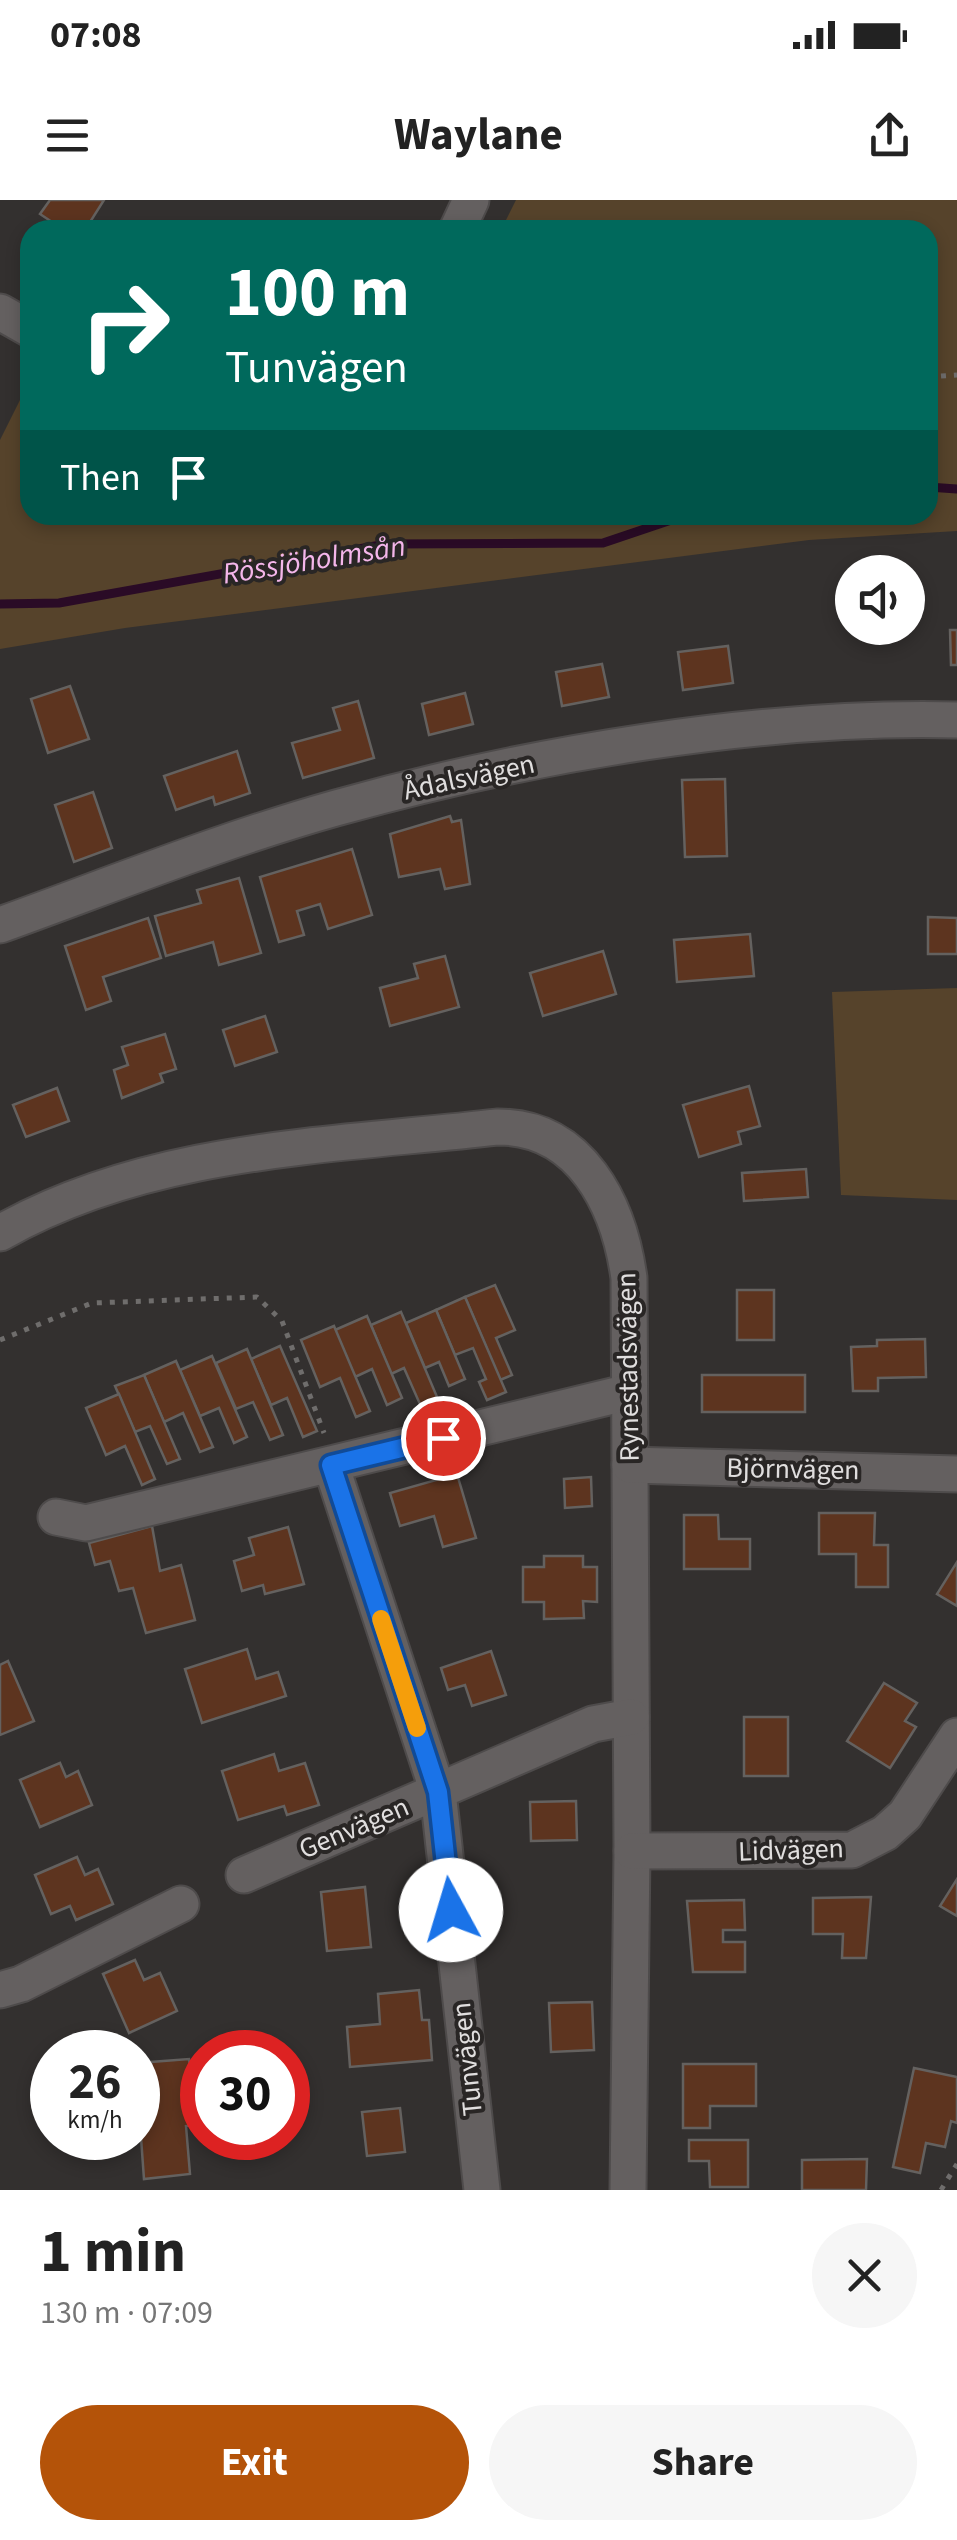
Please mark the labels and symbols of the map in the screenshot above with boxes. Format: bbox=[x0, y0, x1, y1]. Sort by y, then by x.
water label: Rössjöholmsån bbox=[219, 524, 409, 596]
street label: Ådalsvägen bbox=[400, 744, 538, 810]
street label: Rynestadsvägen bbox=[606, 1272, 650, 1462]
pin bbox=[401, 1396, 486, 1481]
street label: Björnvägen bbox=[726, 1448, 860, 1490]
street label: Genvägen bbox=[293, 1787, 415, 1869]
street label: Lidvägen bbox=[738, 1828, 844, 1872]
position arrow bbox=[399, 1858, 503, 1962]
street label: Tunvägen bbox=[441, 2000, 493, 2118]
speed limit sign: 30 bbox=[180, 2030, 310, 2160]

